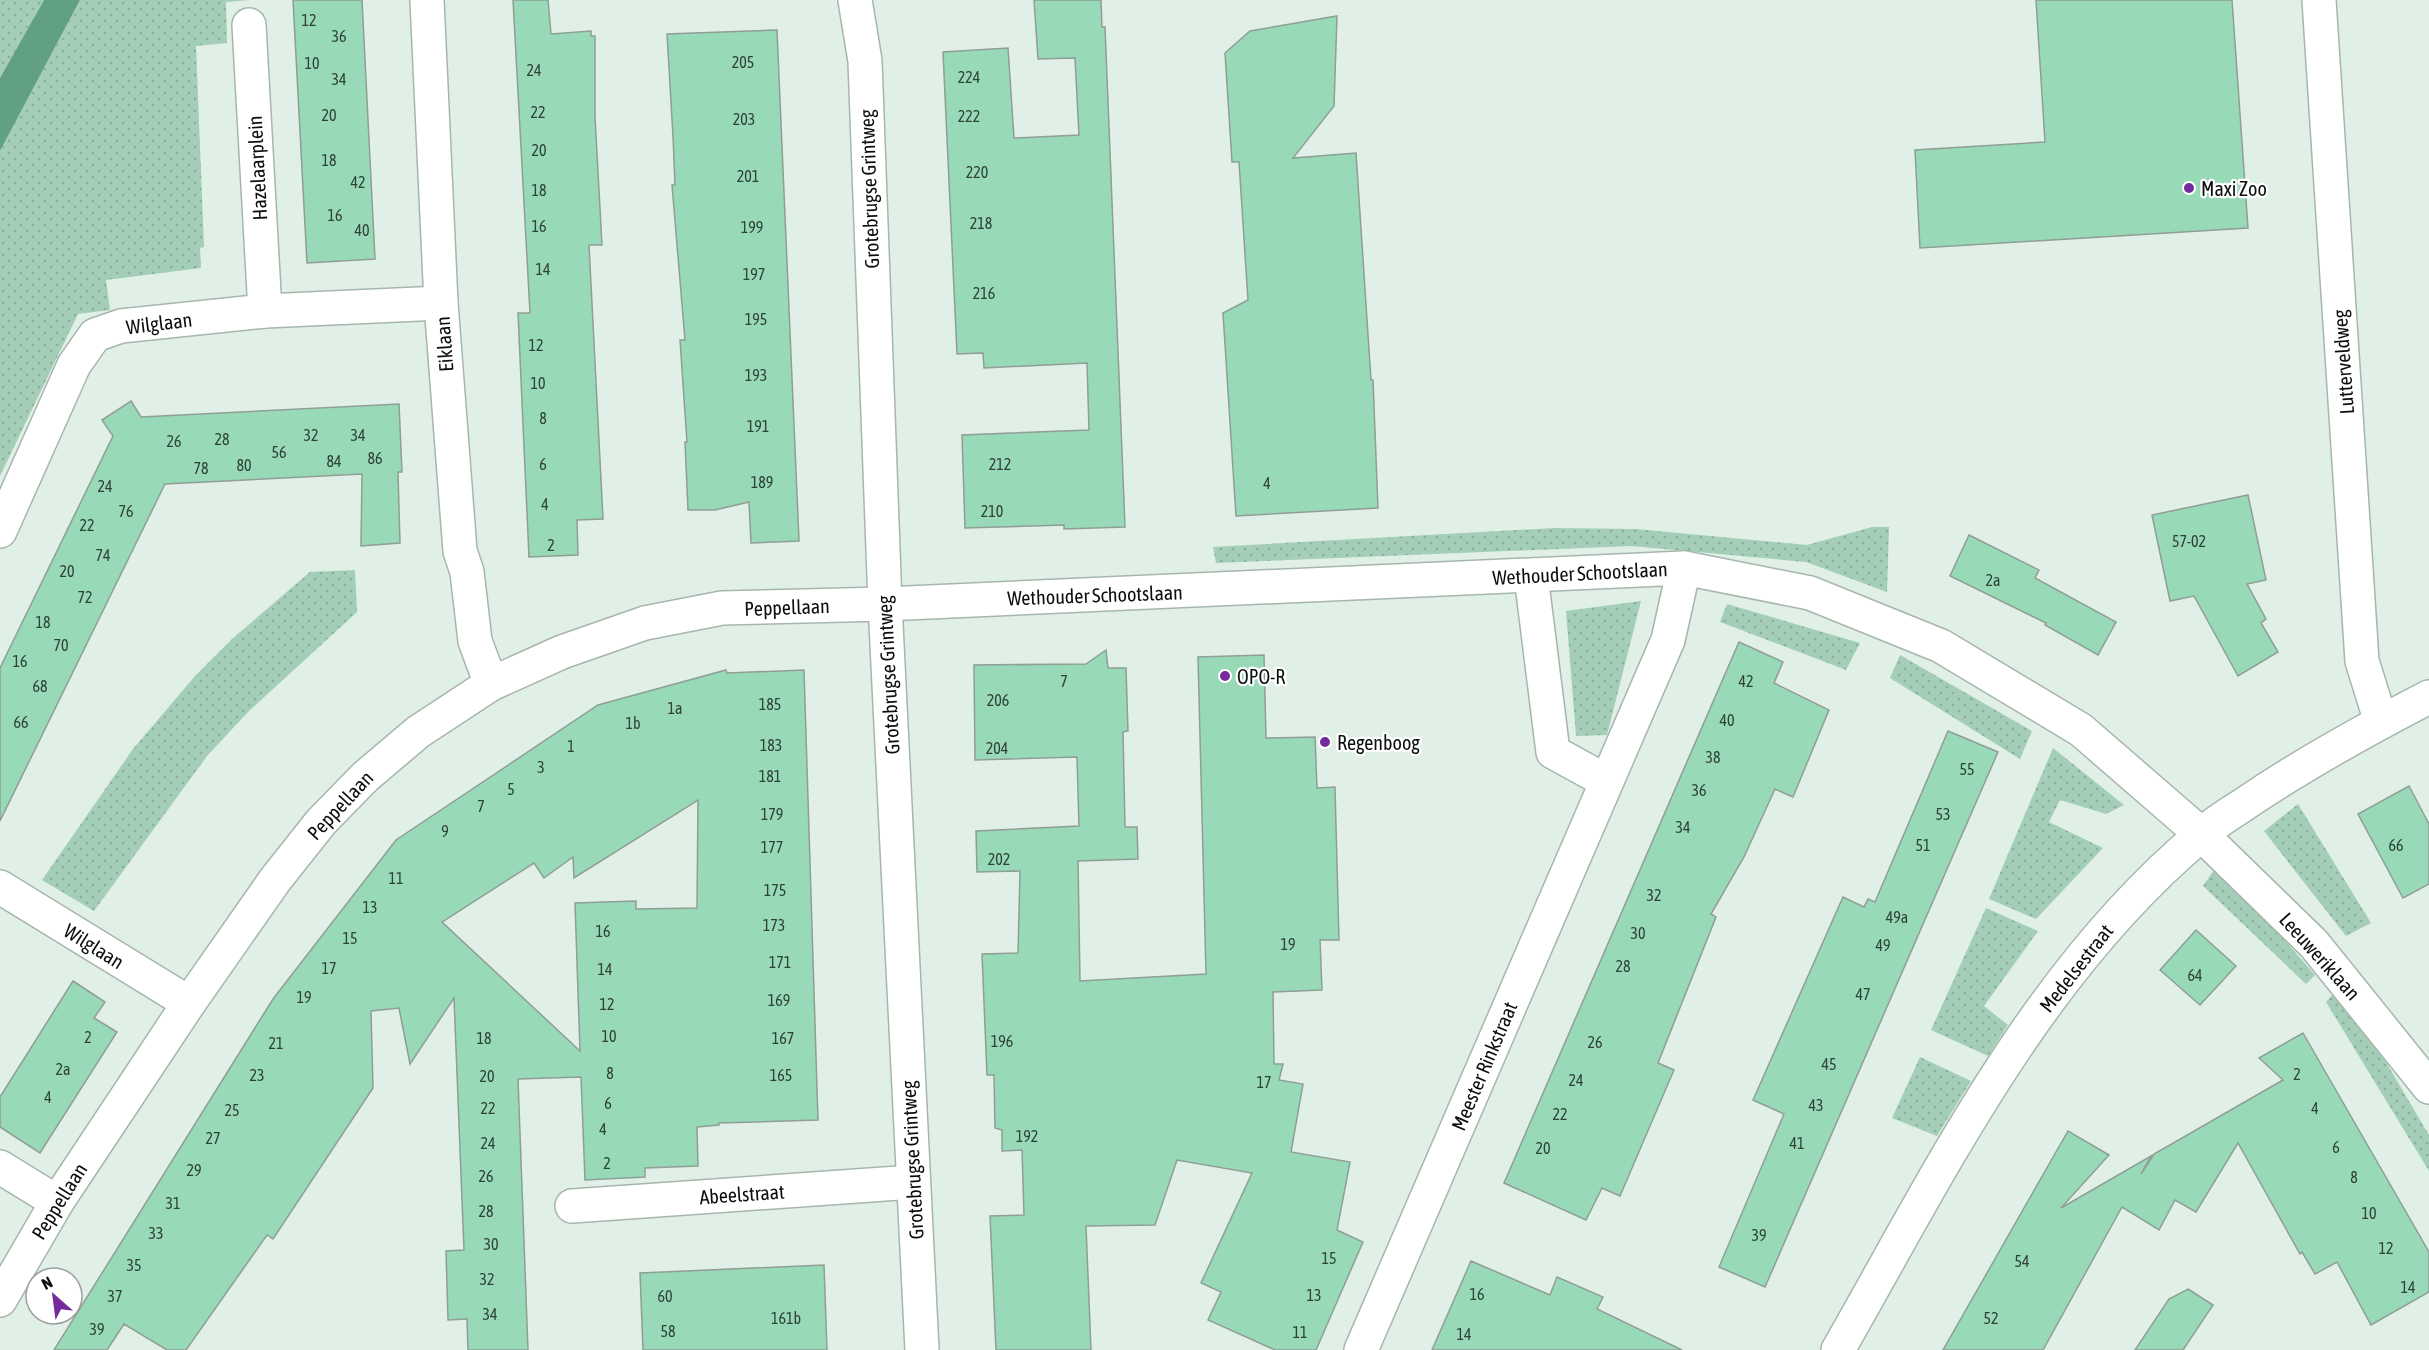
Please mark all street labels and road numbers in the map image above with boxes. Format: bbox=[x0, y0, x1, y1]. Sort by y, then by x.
street label: Grotebrugse Grintweg bbox=[855, 109, 883, 269]
street label: Hazelaarplein bbox=[243, 115, 271, 221]
street label: Wilglaan bbox=[125, 308, 193, 338]
street label: Lutterveldweg bbox=[2328, 309, 2358, 415]
street label: Eiklaan bbox=[431, 315, 457, 373]
street label: Wethouder Schootslaan bbox=[1492, 557, 1668, 589]
street label: Wethouder Schootslaan bbox=[1007, 580, 1183, 610]
street label: Peppellaan bbox=[744, 594, 830, 620]
street label: Grotebrugse Grintweg bbox=[872, 595, 904, 755]
street label: Peppellaan bbox=[302, 766, 378, 844]
street label: Leeuweriklaan bbox=[2275, 908, 2365, 1004]
street label: Wilglaan bbox=[60, 919, 128, 973]
street label: Medelsestraat bbox=[2035, 919, 2118, 1016]
street label: Meester Rinkstraat bbox=[1447, 998, 1522, 1134]
street label: Grotebrugse Grintweg bbox=[896, 1080, 928, 1240]
street label: Peppellaan bbox=[27, 1159, 91, 1243]
street label: Abeelstraat bbox=[699, 1180, 786, 1208]

